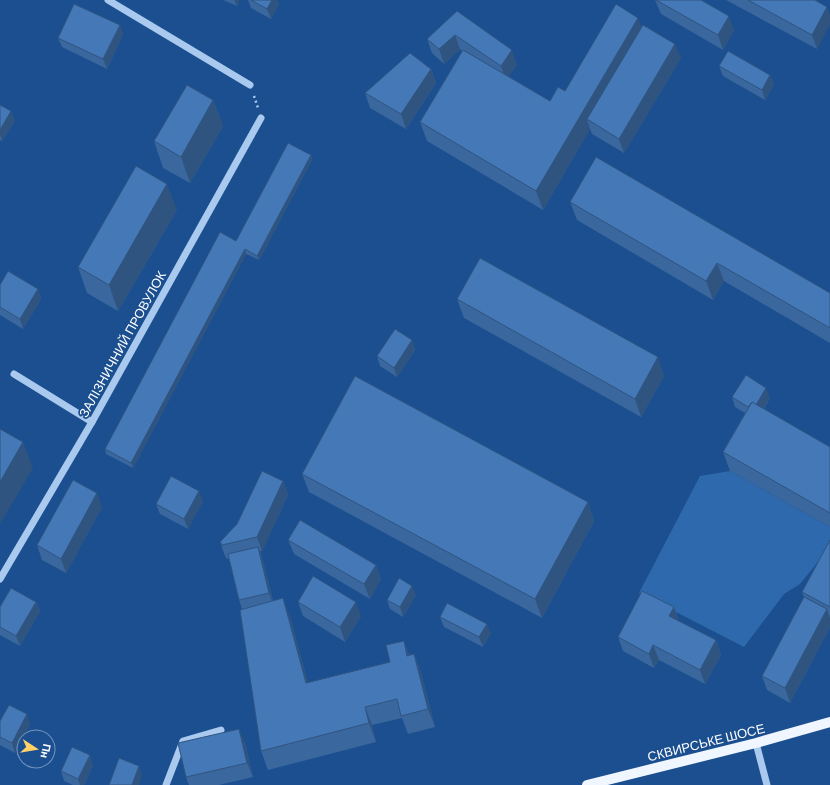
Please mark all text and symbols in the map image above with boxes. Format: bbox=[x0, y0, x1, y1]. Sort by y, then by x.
street label: ЗАЛІЗНИЧНИЙ ПРОВУЛОК bbox=[75, 268, 169, 420]
street label: СКВИРСЬКЕ ШОСЕ bbox=[646, 720, 767, 764]
north arrow bbox=[16, 729, 56, 769]
text: Пн bbox=[38, 743, 54, 760]

